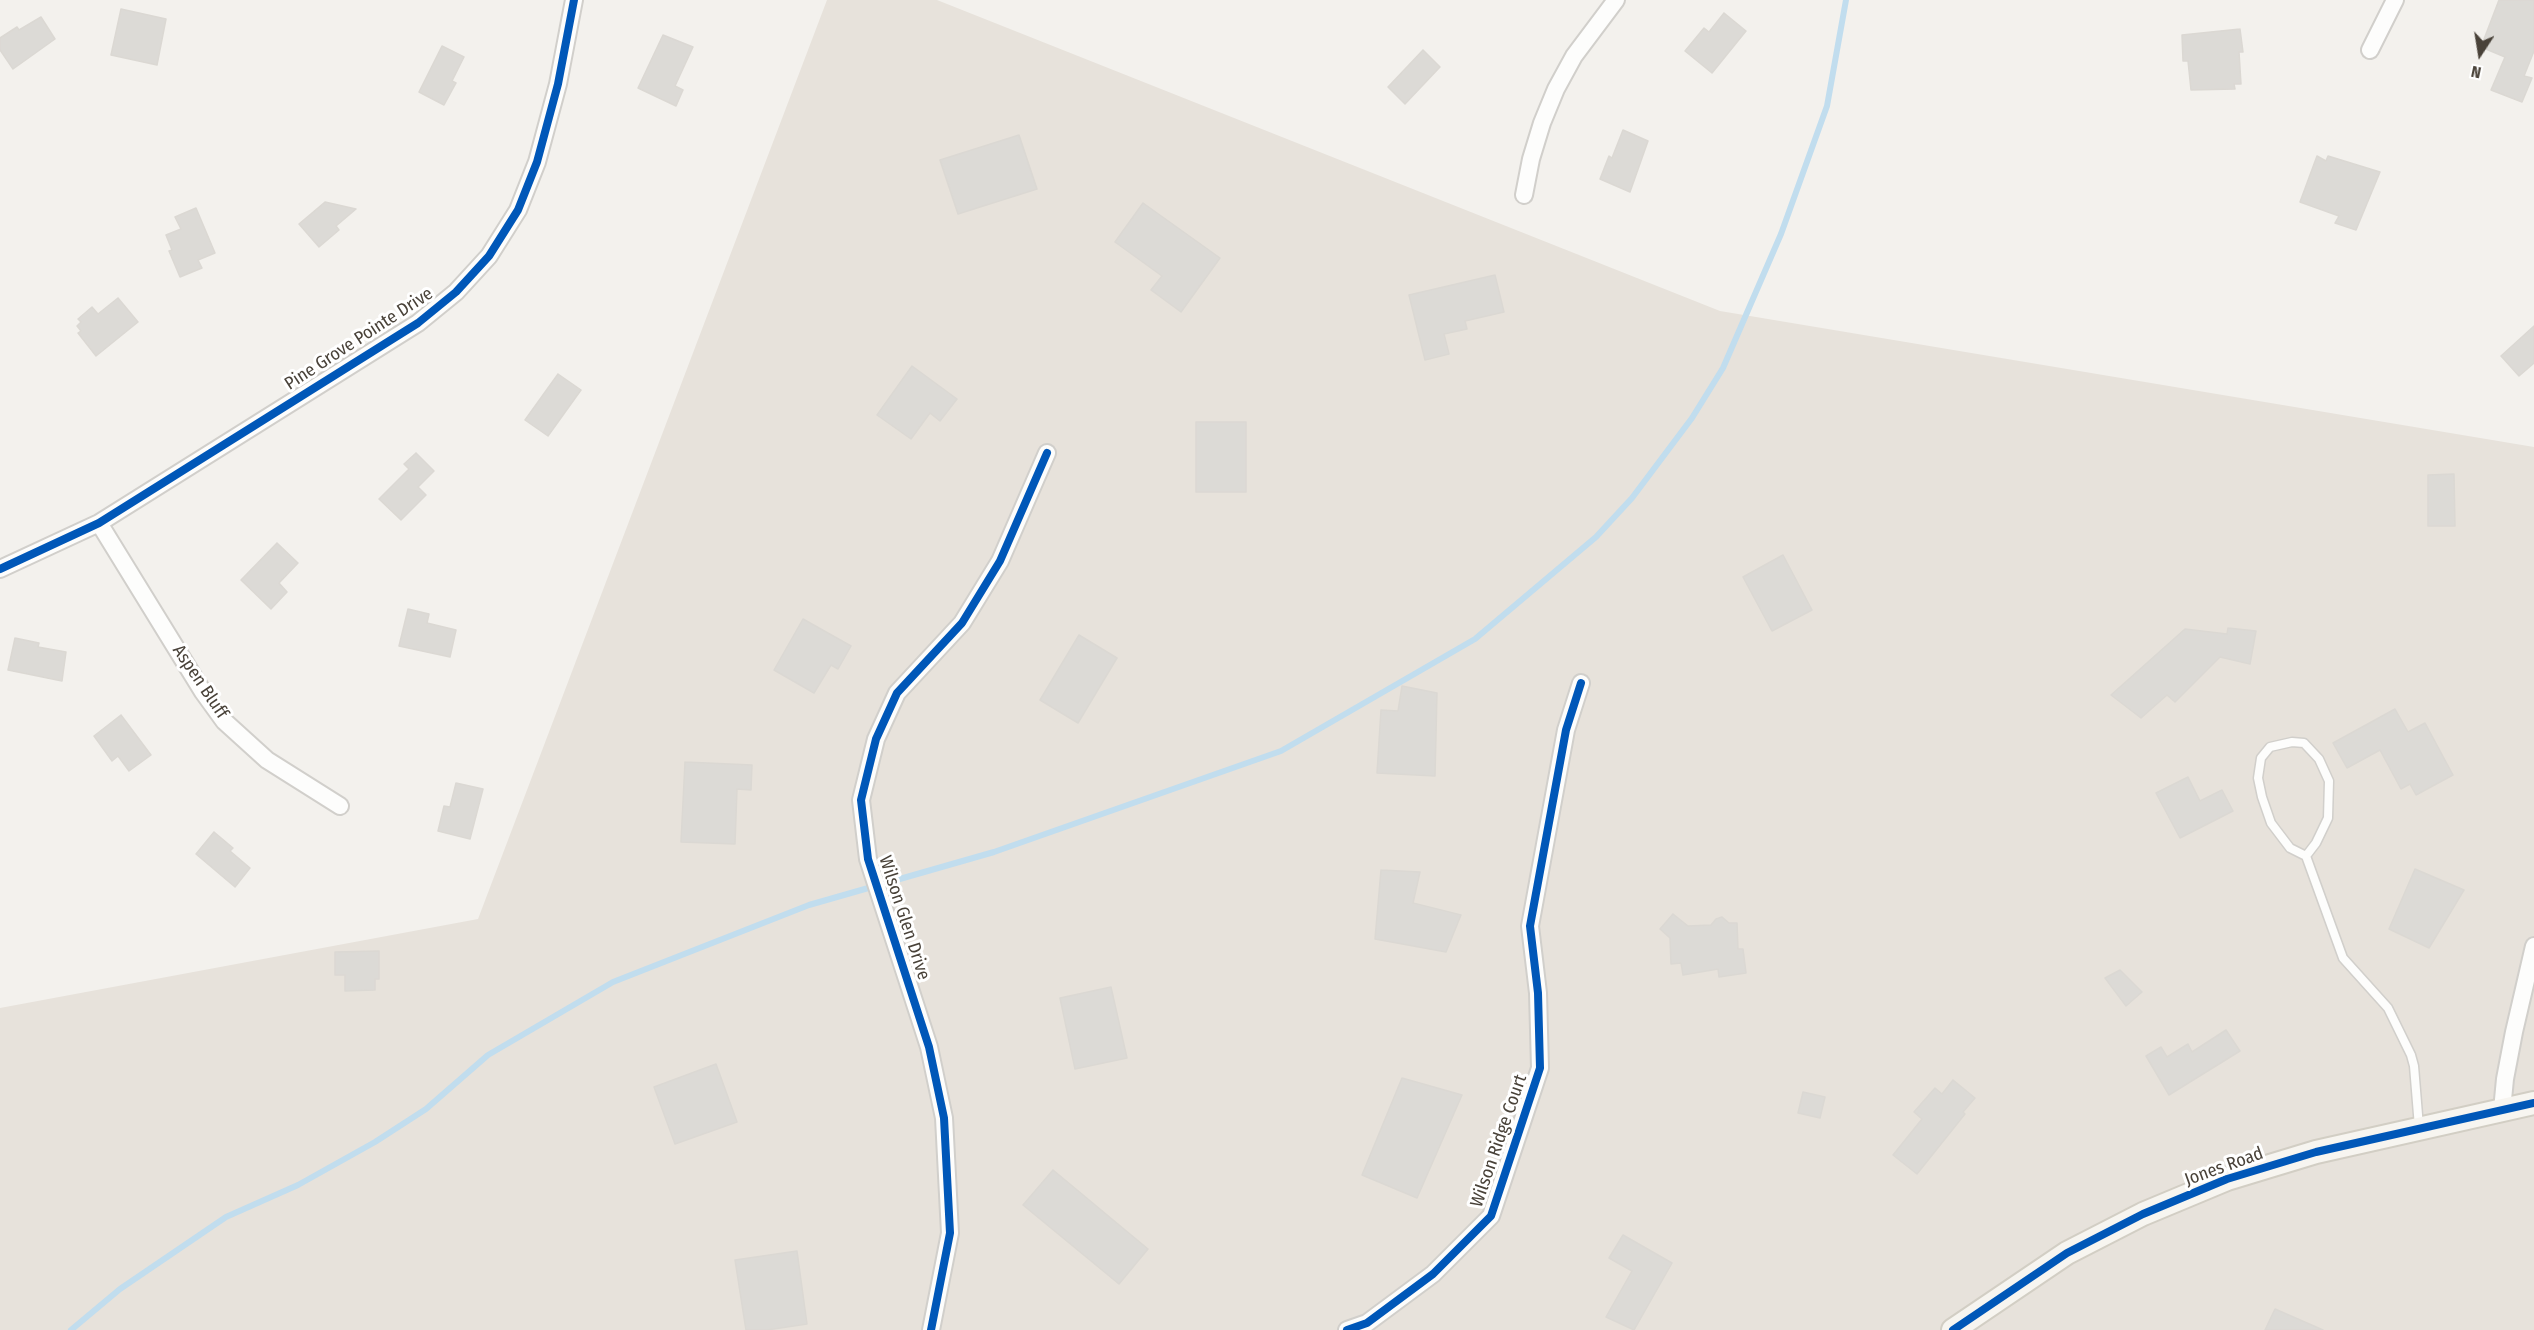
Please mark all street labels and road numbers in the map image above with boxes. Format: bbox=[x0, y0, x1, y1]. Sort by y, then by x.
street label: Pine Grove Pointe Drive bbox=[281, 283, 437, 395]
street label: Aspen Bluff bbox=[167, 641, 233, 723]
street label: Wilson Glen Drive bbox=[874, 853, 934, 983]
street label: Wilson Ridge Court bbox=[1466, 1072, 1532, 1210]
street label: Jones Road bbox=[2182, 1143, 2266, 1191]

